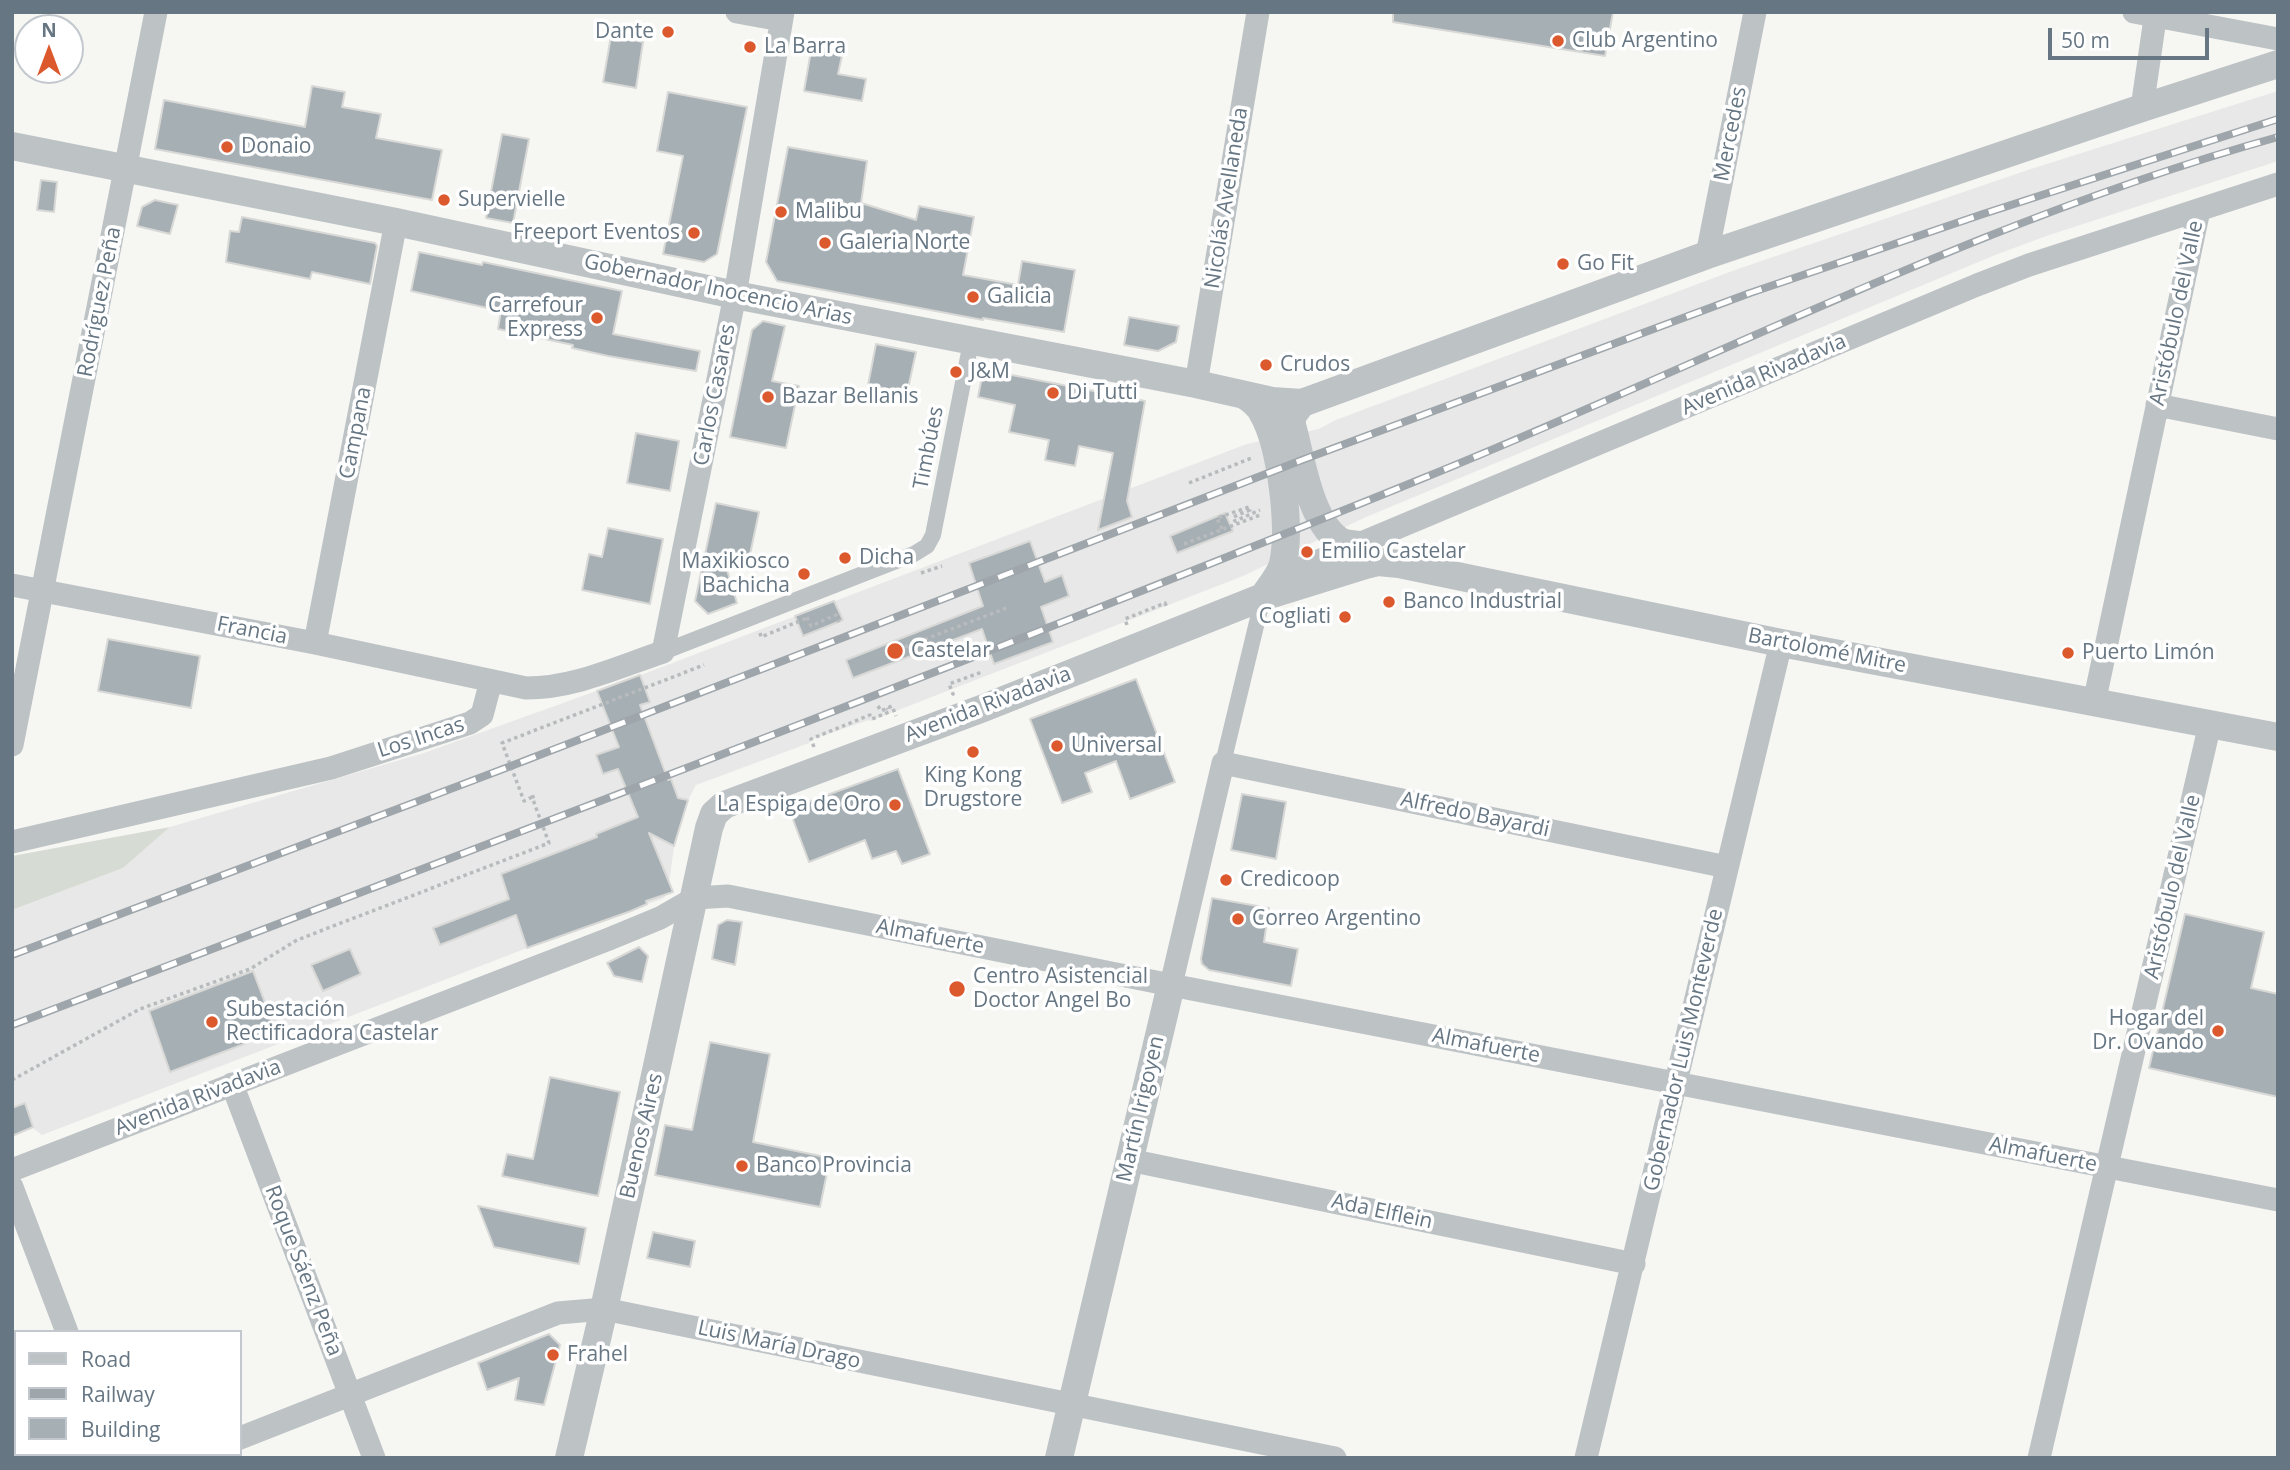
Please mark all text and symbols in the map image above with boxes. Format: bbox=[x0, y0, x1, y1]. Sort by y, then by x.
north arrow bbox=[14, 14, 84, 84]
scale bar bbox=[2052, 14, 2213, 58]
text: N bbox=[41, 17, 57, 43]
place label: Dante bbox=[595, 19, 654, 45]
marker: Dante bbox=[660, 24, 676, 40]
text: 50 m bbox=[2061, 26, 2110, 54]
place label: Club Argentino bbox=[1572, 28, 1718, 54]
marker: Club Argentino bbox=[1550, 33, 1566, 49]
place label: La Barra bbox=[764, 34, 846, 60]
marker: La Barra bbox=[742, 39, 758, 55]
street label: Mercedes bbox=[1709, 85, 1753, 183]
street label: Nicolás Avellaneda bbox=[1200, 106, 1254, 290]
place label: Donaio bbox=[241, 134, 311, 160]
marker: Donaio bbox=[219, 139, 235, 155]
place label: Supervielle bbox=[458, 187, 566, 213]
marker: Supervielle bbox=[436, 192, 452, 208]
place label: Malibu bbox=[795, 199, 862, 225]
marker: Malibu bbox=[773, 204, 789, 220]
street label: Aristóbulo del Valle bbox=[2145, 218, 2209, 408]
place label: Freeport Eventos bbox=[513, 220, 680, 246]
street label: Rodríguez Peña bbox=[73, 225, 127, 379]
marker: Freeport Eventos bbox=[686, 225, 702, 241]
place label: Galeria Norte bbox=[839, 230, 970, 256]
marker: Galeria Norte bbox=[817, 235, 833, 251]
street label: Gobernador Inocencio Arias bbox=[582, 249, 854, 331]
place label: Go Fit bbox=[1577, 251, 1634, 277]
marker: Go Fit bbox=[1555, 256, 1571, 272]
place label: Galicia bbox=[987, 284, 1052, 310]
marker: Galicia bbox=[965, 289, 981, 305]
place label: Carrefour Express bbox=[488, 293, 583, 343]
marker: Carrefour Express bbox=[589, 310, 605, 326]
street label: Carlos Casares bbox=[689, 322, 741, 468]
street label: Avenida Rivadavia bbox=[1678, 329, 1850, 421]
place label: Crudos bbox=[1280, 352, 1350, 378]
marker: Crudos bbox=[1258, 357, 1274, 373]
place label: J&M bbox=[970, 359, 1010, 385]
marker: J&M bbox=[948, 364, 964, 380]
place label: Di Tutti bbox=[1067, 380, 1138, 406]
place label: Bazar Bellanis bbox=[782, 384, 919, 410]
street label: Campana bbox=[335, 385, 377, 481]
marker: Di Tutti bbox=[1045, 385, 1061, 401]
marker: Bazar Bellanis bbox=[760, 389, 776, 405]
street label: Timbúes bbox=[909, 404, 949, 492]
place label: Emilio Castelar bbox=[1321, 539, 1466, 565]
marker: Emilio Castelar bbox=[1299, 544, 1315, 560]
place label: Dicha bbox=[859, 545, 914, 571]
place label: Maxikiosco Bachicha bbox=[681, 549, 790, 599]
marker: Dicha bbox=[837, 550, 853, 566]
marker: Maxikiosco Bachicha bbox=[796, 566, 812, 582]
place label: Banco Industrial bbox=[1403, 589, 1562, 615]
marker: Banco Industrial bbox=[1381, 594, 1397, 610]
place label: Cogliati bbox=[1259, 604, 1331, 630]
marker: Cogliati bbox=[1337, 609, 1353, 625]
street label: Francia bbox=[215, 612, 289, 650]
street label: Bartolomé Mitre bbox=[1746, 623, 1908, 679]
place label: Castelar bbox=[911, 638, 991, 664]
place label: Puerto Limón bbox=[2082, 640, 2215, 666]
marker: Castelar bbox=[885, 641, 905, 661]
marker: Puerto Limón bbox=[2060, 645, 2076, 661]
street label: Avenida Rivadavia bbox=[901, 662, 1075, 748]
street label: Los Incas bbox=[375, 712, 467, 764]
place label: Universal bbox=[1071, 733, 1162, 759]
marker: Universal bbox=[1049, 738, 1065, 754]
marker: King Kong Drugstore bbox=[965, 744, 981, 760]
place label: King Kong Drugstore bbox=[924, 763, 1022, 813]
street label: Alfredo Bayardi bbox=[1398, 787, 1552, 843]
place label: La Espiga de Oro bbox=[717, 792, 881, 818]
street label: Aristóbulo del Valle bbox=[2140, 792, 2206, 982]
marker: La Espiga de Oro bbox=[887, 797, 903, 813]
place label: Credicoop bbox=[1240, 867, 1340, 893]
marker: Credicoop bbox=[1218, 872, 1234, 888]
place label: Correo Argentino bbox=[1252, 906, 1421, 932]
street label: Gobernador Luis Monteverde bbox=[1639, 906, 1729, 1194]
marker: Correo Argentino bbox=[1230, 911, 1246, 927]
street label: Almafuerte bbox=[874, 914, 986, 960]
place label: Centro Asistencial Doctor Angel Bo bbox=[973, 964, 1148, 1014]
marker: Centro Asistencial Doctor Angel Bo bbox=[947, 979, 967, 999]
place label: Subestación Rectificadora Castelar bbox=[226, 997, 439, 1047]
place label: Hogar del Dr. Ovando bbox=[2092, 1006, 2204, 1056]
marker: Subestación Rectificadora Castelar bbox=[204, 1014, 220, 1030]
street label: Almafuerte bbox=[1430, 1023, 1542, 1069]
marker: Hogar del Dr. Ovando bbox=[2210, 1023, 2226, 1039]
street label: Martín Irigoyen bbox=[1112, 1033, 1170, 1185]
street label: Avenida Rivadavia bbox=[111, 1055, 285, 1141]
street label: Buenos Aires bbox=[615, 1071, 669, 1201]
street label: Almafuerte bbox=[1987, 1132, 2099, 1178]
place label: Banco Provincia bbox=[756, 1153, 912, 1179]
marker: Banco Provincia bbox=[734, 1158, 750, 1174]
street label: Roque Sáenz Peña bbox=[259, 1182, 347, 1360]
street label: Ada Elflein bbox=[1329, 1189, 1435, 1235]
street label: Luis María Drago bbox=[695, 1315, 863, 1375]
legend bbox=[14, 1330, 242, 1456]
place label: Frahel bbox=[567, 1342, 628, 1368]
text: Road bbox=[81, 1345, 131, 1373]
marker: Frahel bbox=[545, 1347, 561, 1363]
text: Railway bbox=[81, 1380, 155, 1408]
text: Building bbox=[81, 1415, 160, 1443]

